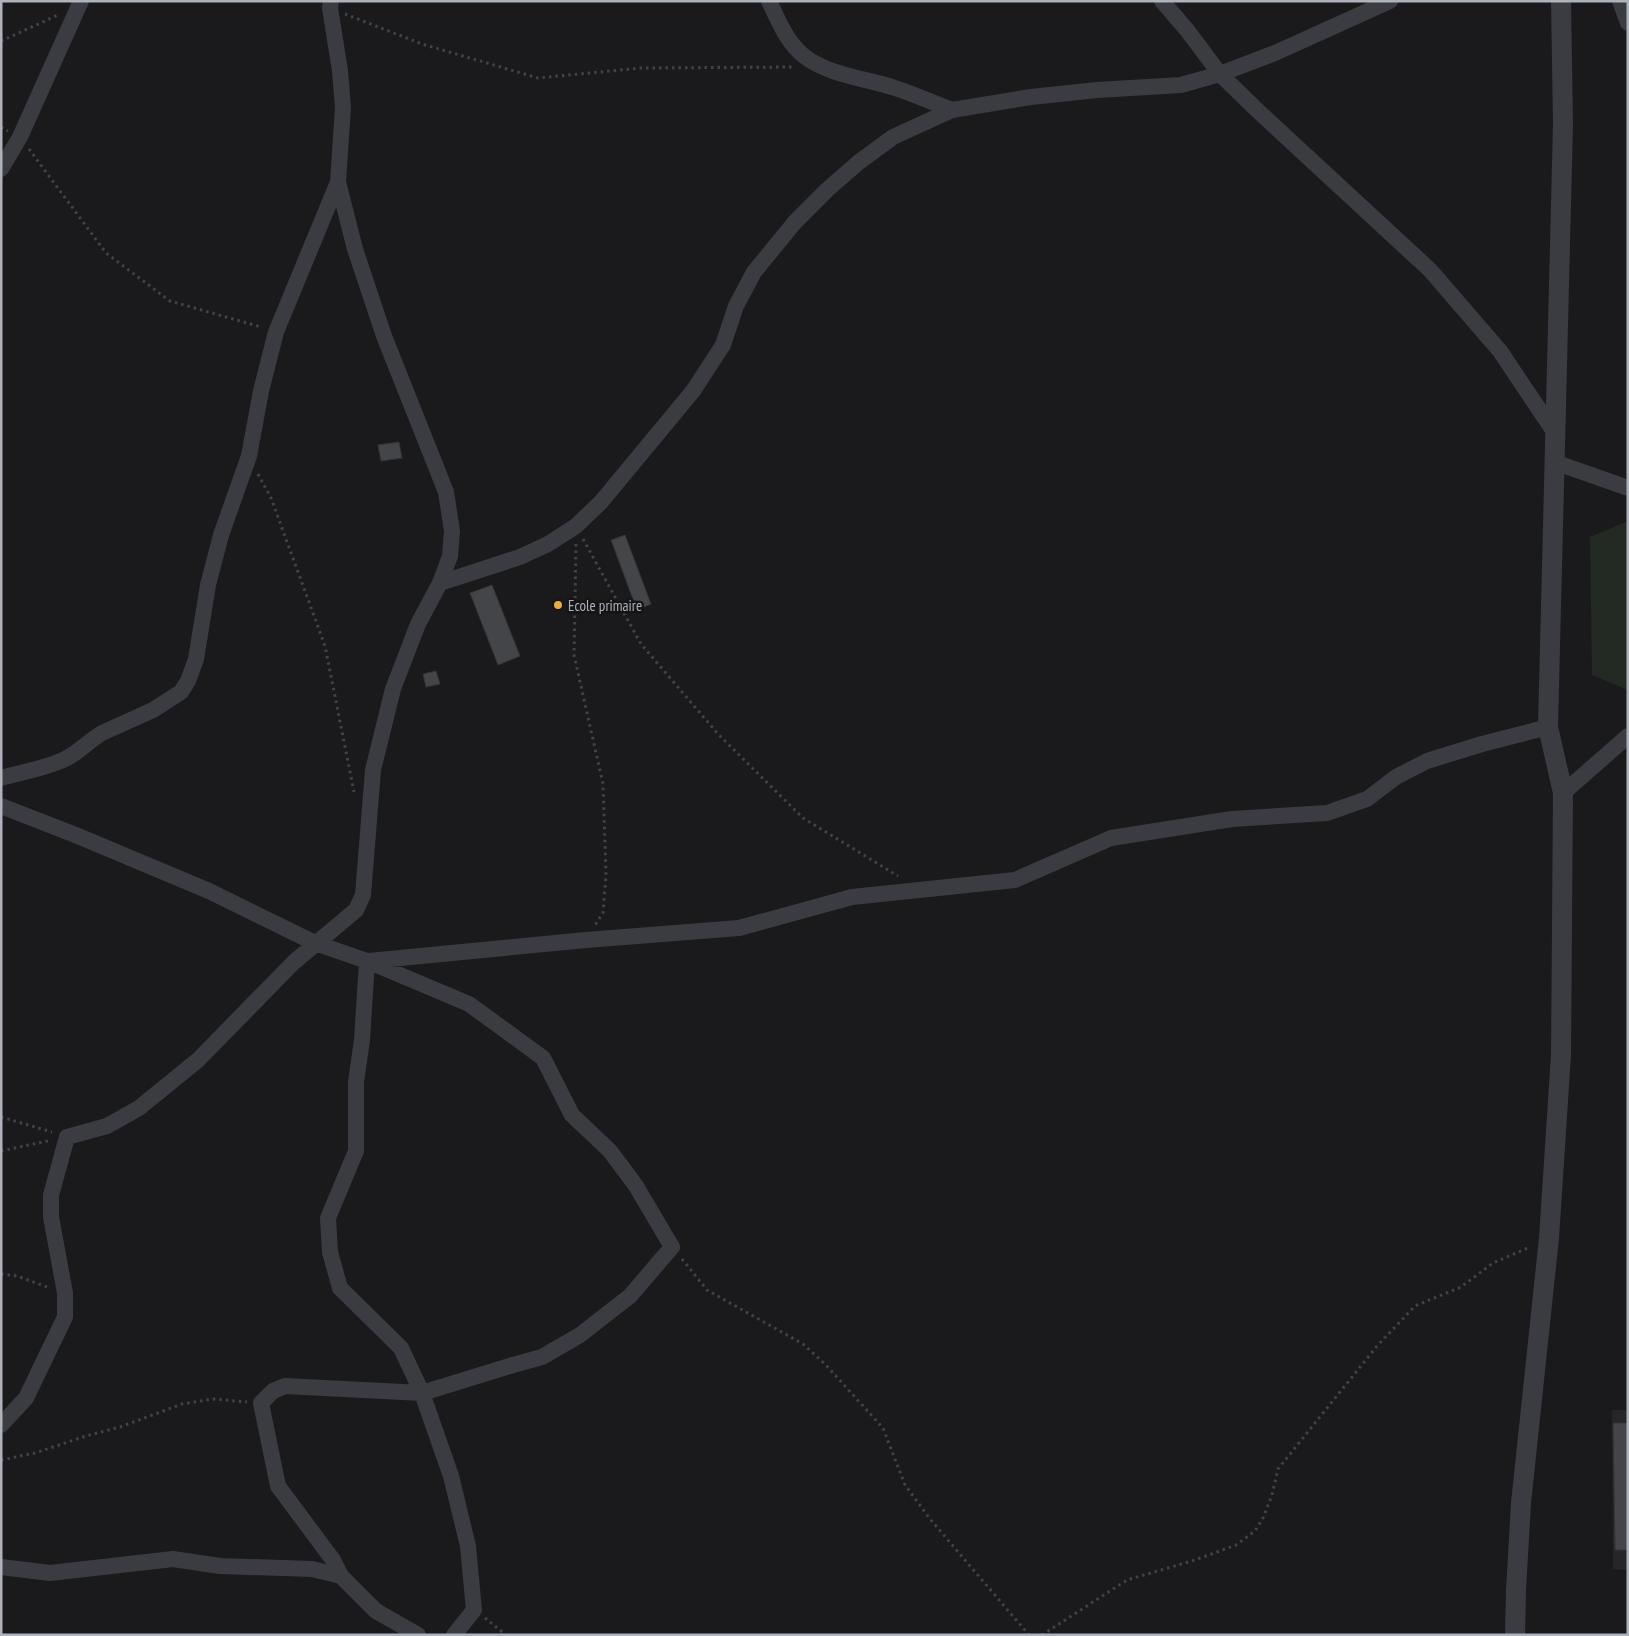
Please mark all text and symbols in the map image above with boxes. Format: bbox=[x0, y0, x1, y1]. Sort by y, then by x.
place label: Ecole primaire bbox=[568, 596, 642, 615]
marker: Ecole primaire bbox=[552, 599, 564, 611]

